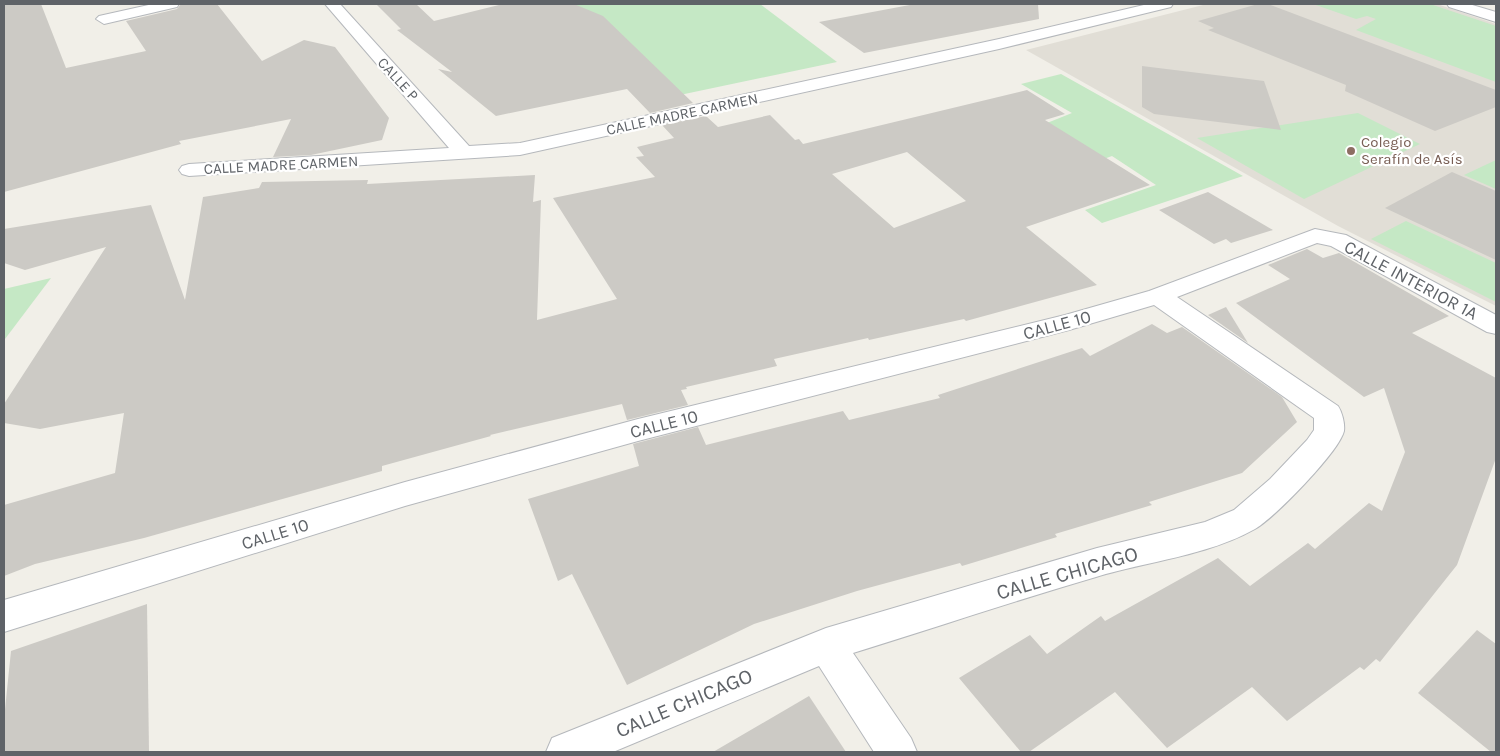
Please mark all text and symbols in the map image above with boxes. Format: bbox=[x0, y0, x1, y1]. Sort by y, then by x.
street label: CALLE P bbox=[374, 54, 422, 104]
street label: CALLE MADRE CARMEN bbox=[604, 89, 760, 139]
place label: Colegio Serafín de Asís bbox=[1361, 133, 1463, 168]
marker: Colegio Serafín de Asís bbox=[1345, 145, 1357, 157]
street label: CALLE MADRE CARMEN bbox=[203, 152, 359, 178]
street label: CALLE INTERIOR 1A bbox=[1340, 235, 1482, 325]
street label: CALLE 10 bbox=[1021, 305, 1093, 345]
street label: CALLE 10 bbox=[628, 405, 700, 443]
street label: CALLE 10 bbox=[239, 513, 311, 555]
street label: CALLE CHICAGO bbox=[993, 541, 1141, 605]
street label: CALLE CHICAGO bbox=[612, 663, 756, 743]

